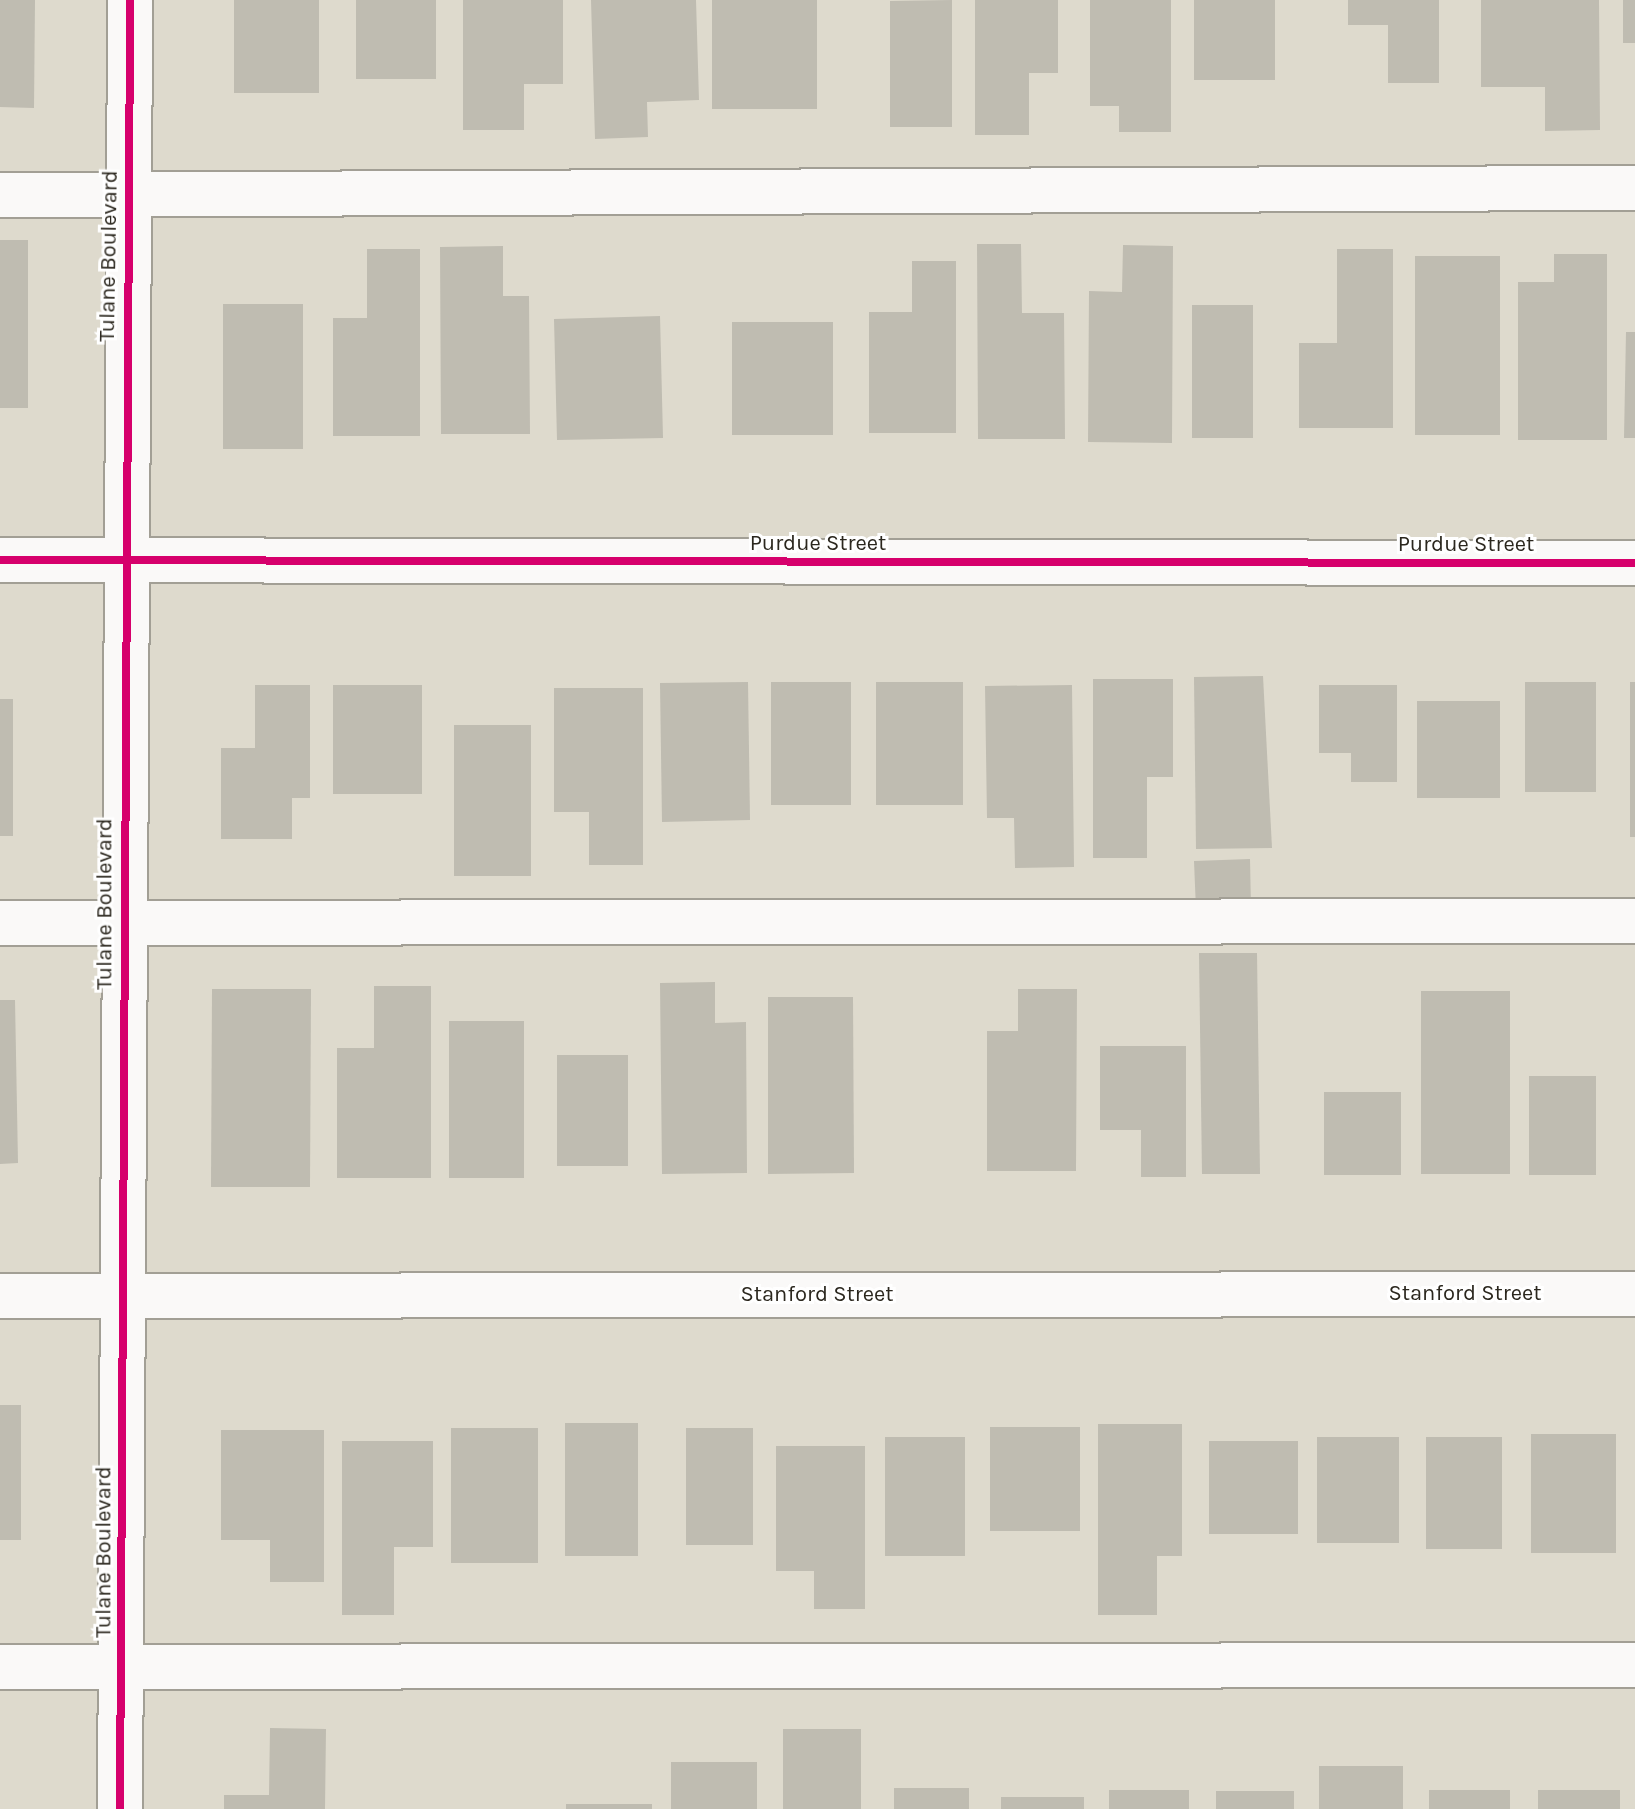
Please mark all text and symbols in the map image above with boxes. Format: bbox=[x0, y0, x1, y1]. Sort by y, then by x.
street label: Tulane Boulevard bbox=[94, 170, 124, 342]
street label: Purdue Street bbox=[750, 531, 886, 557]
street label: Purdue Street bbox=[1398, 532, 1534, 558]
street label: Tulane Boulevard bbox=[92, 818, 118, 990]
street label: Stanford Street bbox=[1388, 1281, 1542, 1307]
street label: Stanford Street bbox=[740, 1282, 894, 1308]
street label: Tulane Boulevard bbox=[91, 1466, 117, 1638]

